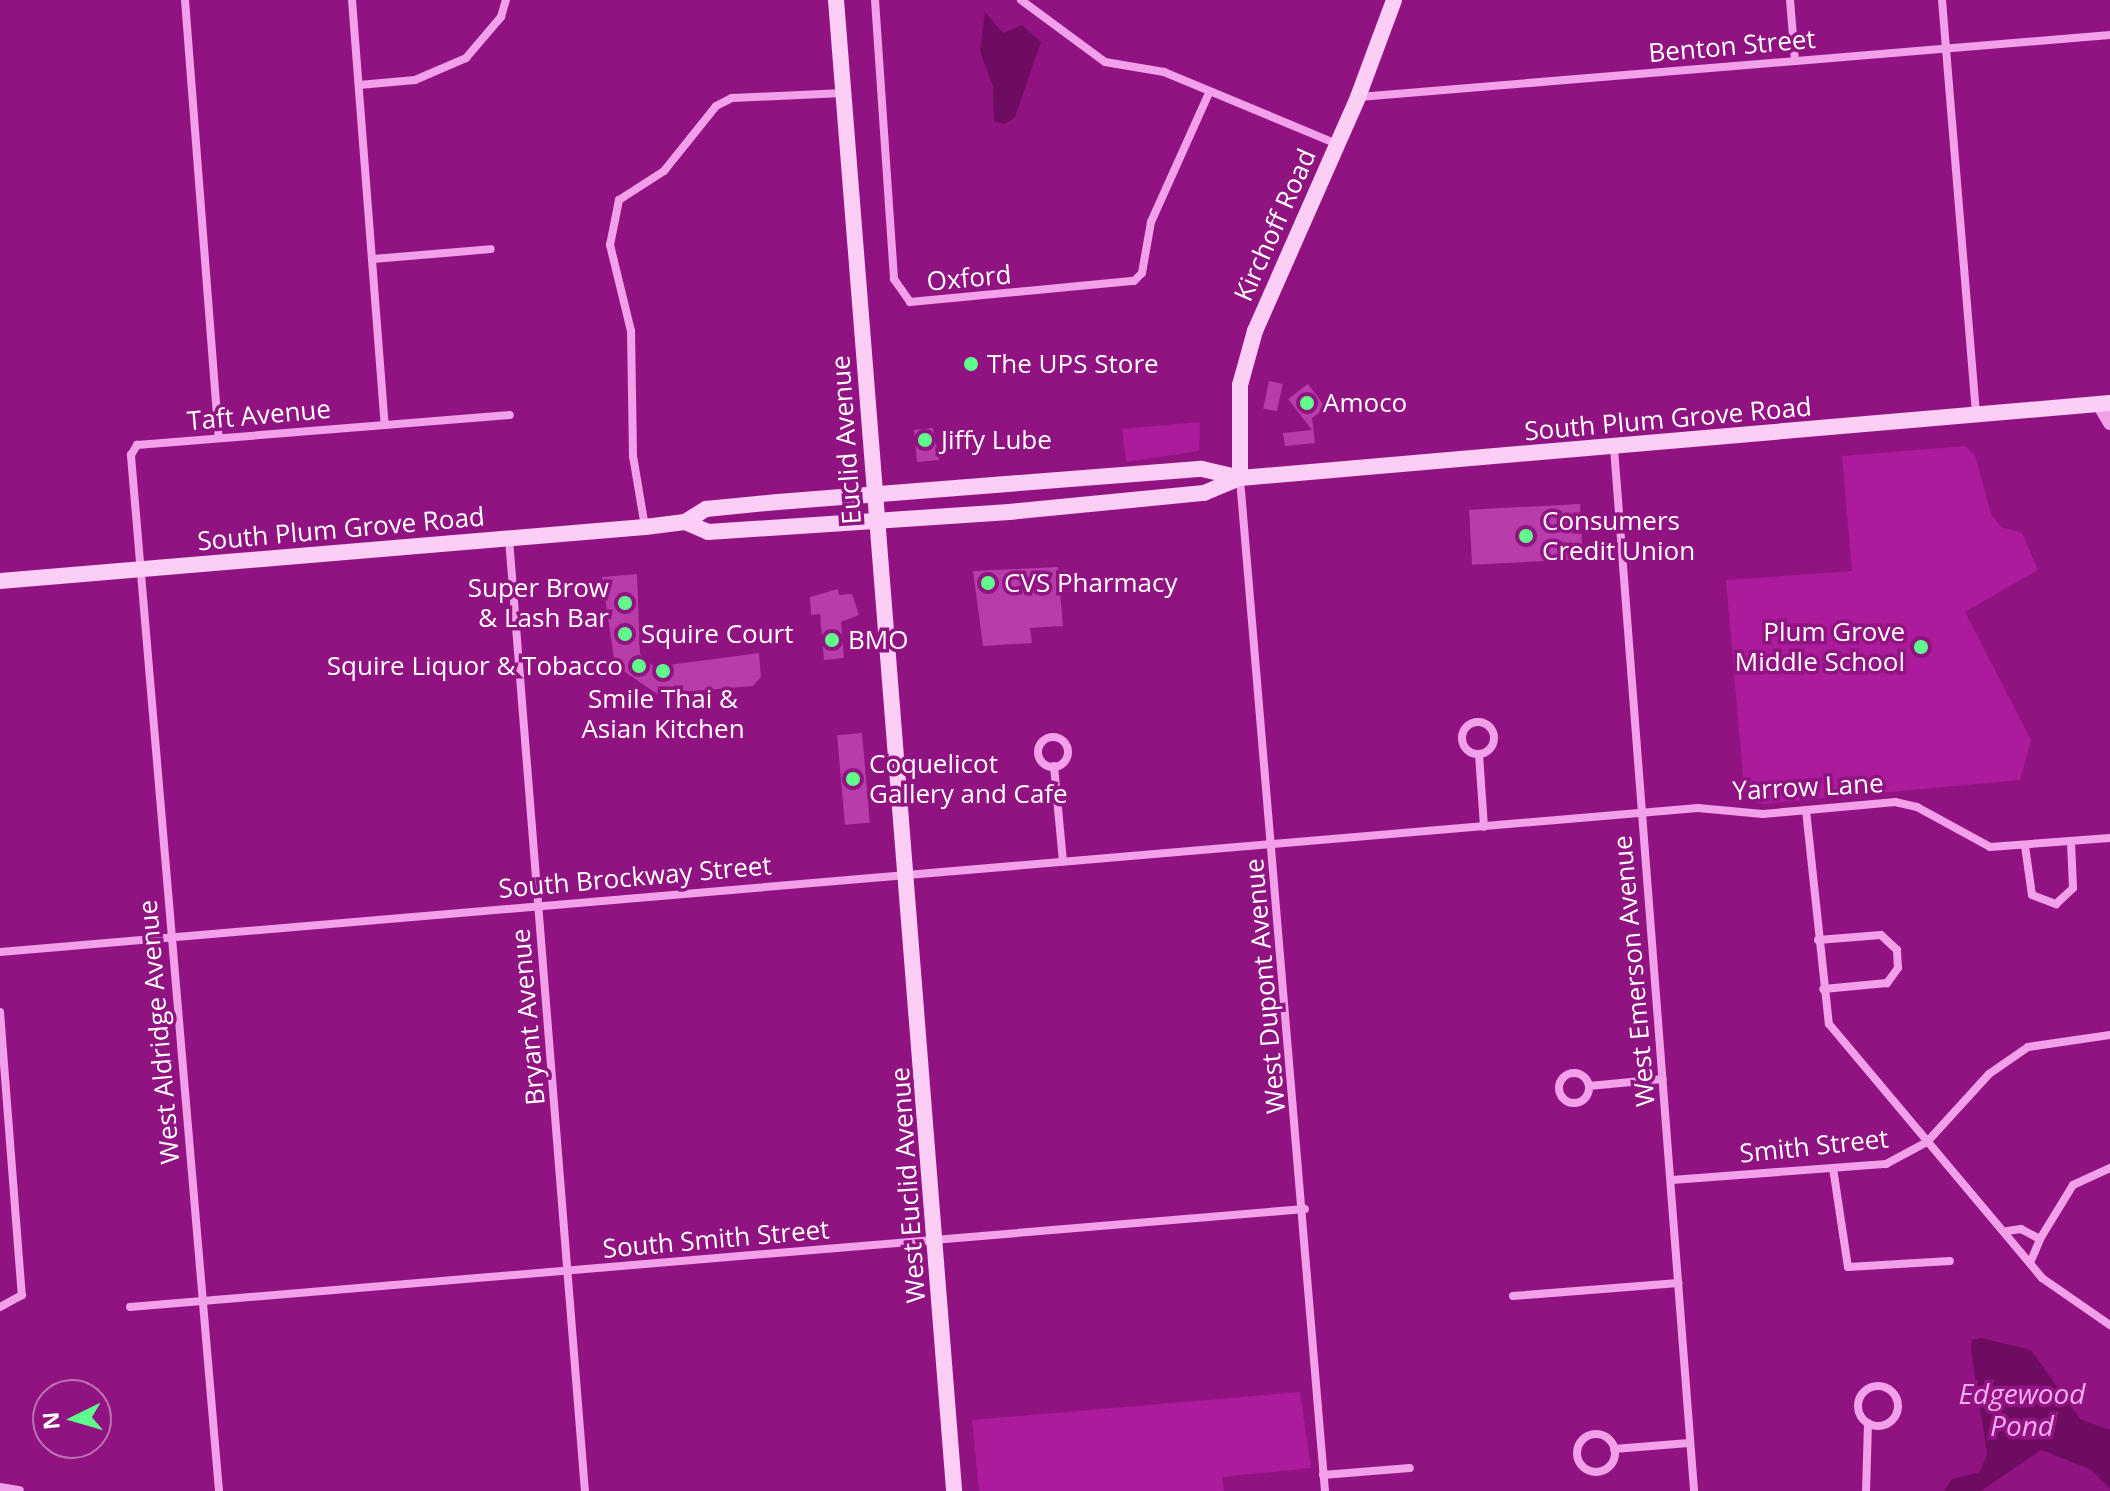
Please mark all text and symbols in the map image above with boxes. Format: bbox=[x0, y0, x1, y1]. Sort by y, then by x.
street label: Benton Street bbox=[1647, 23, 1817, 69]
street label: Kirchoff Road bbox=[1228, 144, 1322, 306]
street label: Oxford bbox=[925, 259, 1013, 297]
place label: The UPS Store bbox=[987, 348, 1159, 380]
street label: Euclid Avenue bbox=[825, 355, 867, 525]
marker: The UPS Store bbox=[962, 355, 980, 373]
place label: Amoco bbox=[1323, 387, 1407, 419]
street label: South Plum Grove Road bbox=[1523, 391, 1813, 447]
street label: Taft Avenue bbox=[186, 393, 332, 437]
marker: Amoco bbox=[1298, 394, 1316, 412]
place label: Jiffy Lube bbox=[941, 424, 1052, 456]
marker: Jiffy Lube bbox=[916, 431, 934, 449]
street label: South Plum Grove Road bbox=[196, 501, 486, 557]
place label: Consumers Credit Union bbox=[1542, 505, 1695, 566]
marker: Consumers Credit Union bbox=[1517, 527, 1535, 545]
place label: CVS Pharmacy bbox=[1004, 567, 1178, 599]
place label: Super Brow & Lash Bar bbox=[468, 572, 609, 634]
marker: CVS Pharmacy bbox=[979, 574, 997, 592]
marker: Super Brow & Lash Bar bbox=[616, 594, 634, 612]
place label: Plum Grove Middle School bbox=[1735, 616, 1905, 678]
place label: Squire Court bbox=[641, 618, 794, 650]
place label: BMO bbox=[848, 624, 908, 656]
marker: Squire Court bbox=[616, 625, 634, 643]
marker: BMO bbox=[823, 631, 841, 649]
marker: Plum Grove Middle School bbox=[1912, 638, 1930, 656]
place label: Squire Liquor & Tobacco bbox=[327, 650, 623, 682]
marker: Squire Liquor & Tobacco bbox=[630, 657, 648, 675]
marker: Smile Thai & Asian Kitchen bbox=[654, 662, 672, 680]
place label: Smile Thai & Asian Kitchen bbox=[581, 683, 745, 744]
place label: Coquelicot Gallery and Cafe bbox=[869, 748, 1068, 810]
street label: Yarrow Lane bbox=[1732, 767, 1884, 807]
marker: Coquelicot Gallery and Cafe bbox=[844, 770, 862, 788]
street label: West Emerson Avenue bbox=[1607, 834, 1661, 1108]
street label: South Brockway Street bbox=[497, 850, 773, 904]
street label: West Dupont Avenue bbox=[1238, 857, 1292, 1115]
street label: West Aldridge Avenue bbox=[132, 899, 186, 1165]
street label: Bryant Avenue bbox=[505, 927, 551, 1107]
street label: West Euclid Avenue bbox=[884, 1066, 932, 1304]
street label: Smith Street bbox=[1738, 1123, 1890, 1169]
street label: South Smith Street bbox=[601, 1214, 831, 1264]
water label: Edgewood Pond bbox=[1959, 1376, 2085, 1442]
north arrow bbox=[32, 1379, 112, 1459]
text: N bbox=[34, 1411, 66, 1431]

